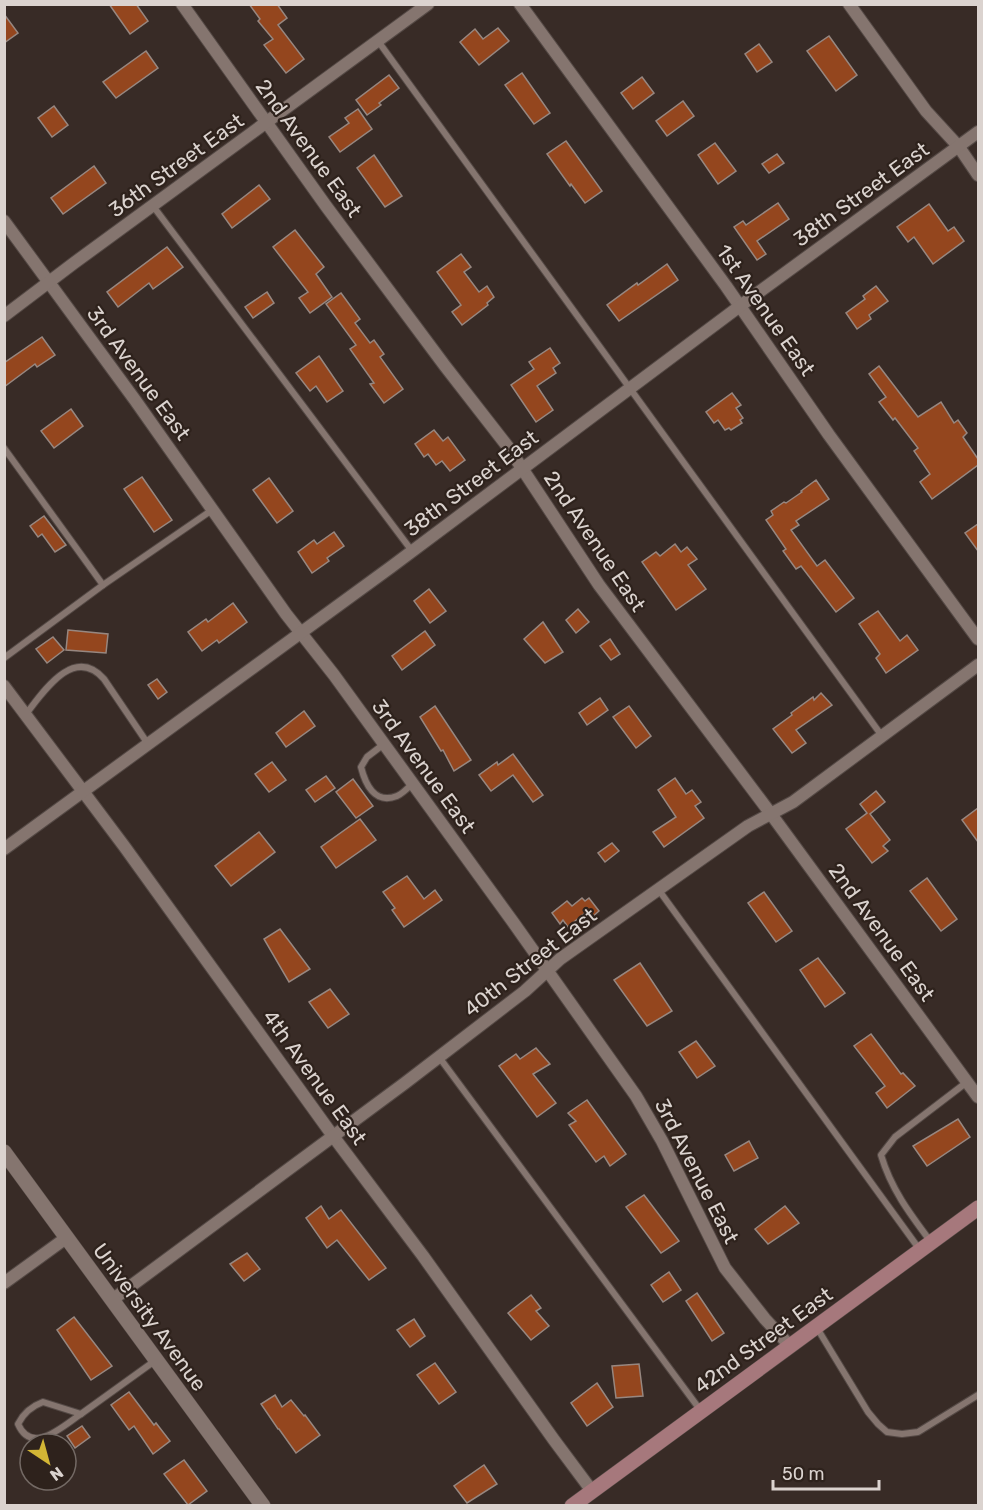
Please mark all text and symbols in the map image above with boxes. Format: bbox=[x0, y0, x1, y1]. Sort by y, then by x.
street label: 2nd Avenue East bbox=[251, 74, 367, 222]
street label: 36th Street East bbox=[104, 108, 248, 222]
street label: 38th Street East bbox=[788, 137, 934, 251]
street label: 1st Avenue East bbox=[711, 240, 821, 380]
street label: 3rd Avenue East bbox=[82, 301, 196, 445]
street label: 38th Street East bbox=[399, 425, 543, 541]
street label: 2nd Avenue East bbox=[539, 466, 651, 616]
street label: 3rd Avenue East bbox=[367, 694, 481, 838]
street label: 2nd Avenue East bbox=[824, 858, 940, 1006]
street label: 40th Street East bbox=[459, 902, 601, 1022]
street label: 4th Avenue East bbox=[258, 1005, 372, 1149]
street label: 3rd Avenue East bbox=[650, 1094, 744, 1248]
street label: University Avenue bbox=[88, 1238, 212, 1396]
street label: 42nd Street East bbox=[689, 1281, 837, 1399]
north arrow bbox=[18, 1432, 78, 1492]
scale bar bbox=[773, 1453, 880, 1491]
text: N bbox=[46, 1463, 67, 1485]
text: 50 m bbox=[782, 1463, 825, 1485]

